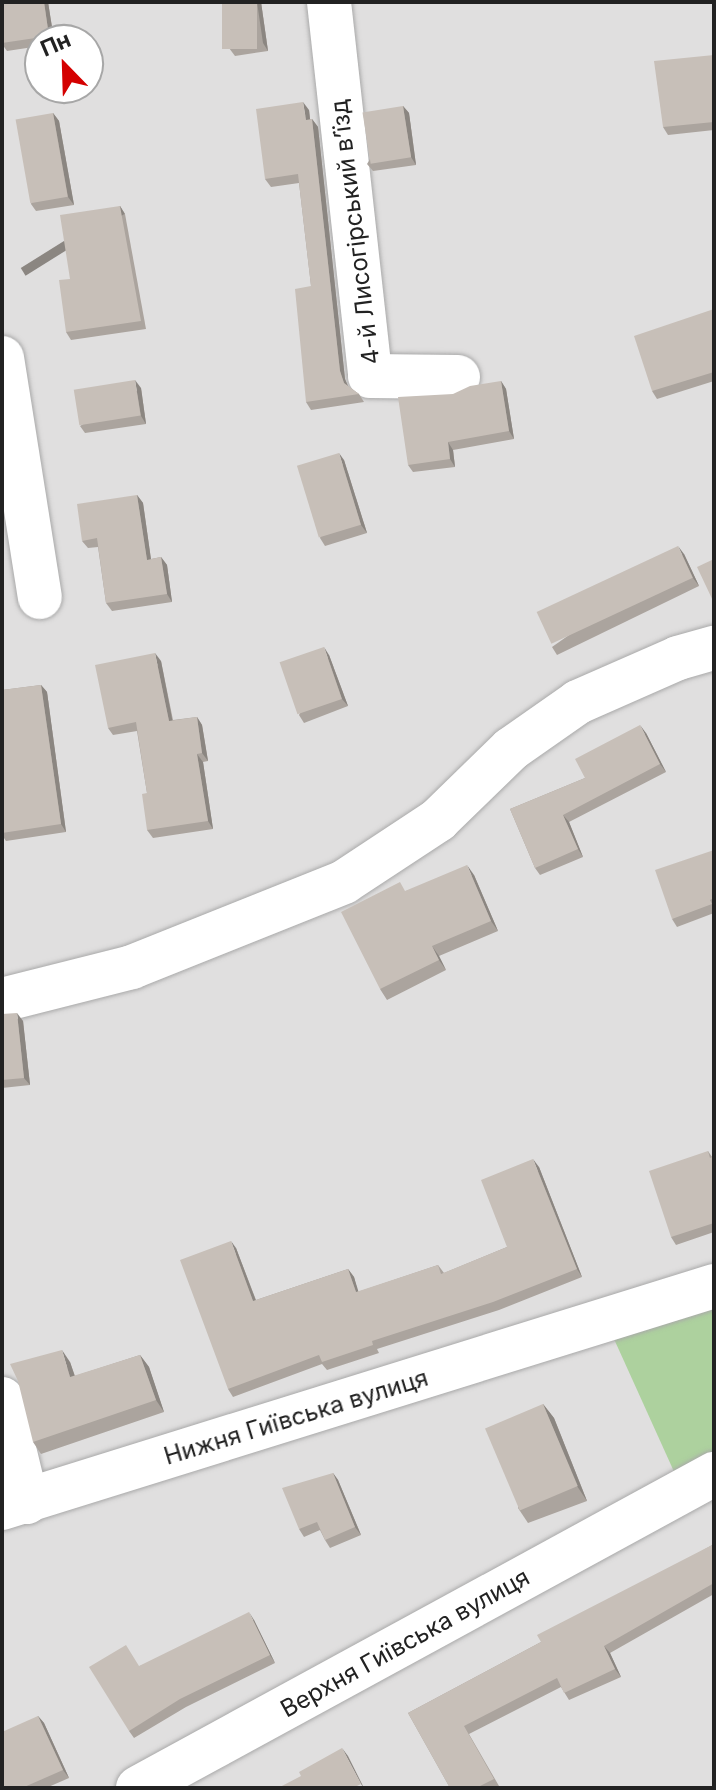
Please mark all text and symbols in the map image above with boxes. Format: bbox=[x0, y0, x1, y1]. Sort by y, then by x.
north arrow bbox=[24, 24, 104, 104]
text: Пн bbox=[36, 26, 74, 62]
street label: 4-й Лисогірський в’їзд bbox=[324, 98, 386, 366]
street label: Нижня Гиївська вулиця bbox=[161, 1363, 431, 1471]
street label: Верхня Гиївська вулиця bbox=[276, 1563, 534, 1723]

